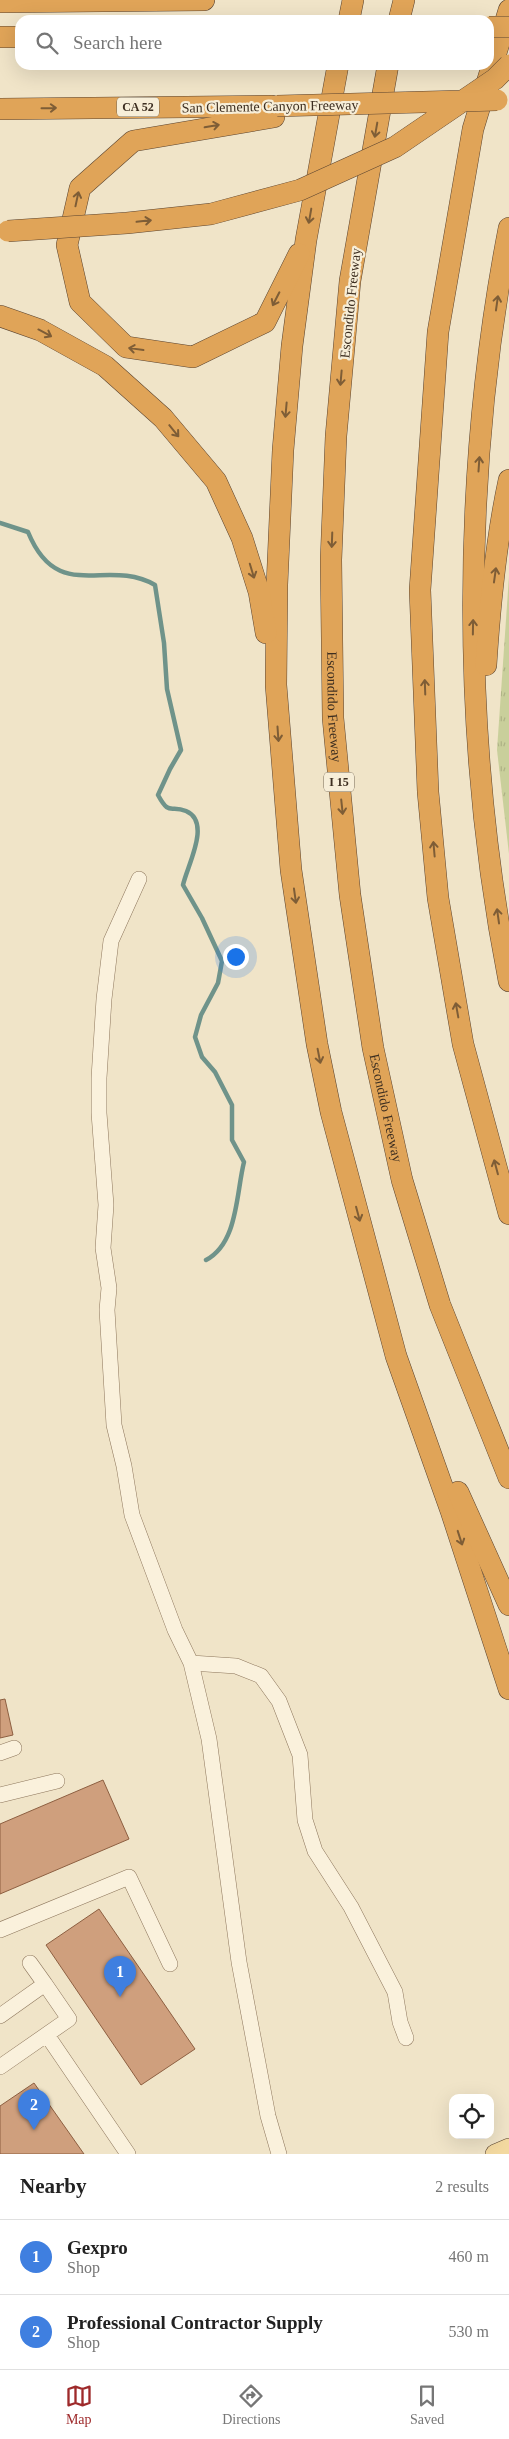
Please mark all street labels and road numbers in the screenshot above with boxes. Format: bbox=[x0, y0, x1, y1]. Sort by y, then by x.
street label: San Clemente Canyon Freeway bbox=[181, 97, 359, 116]
road number: CA 52 bbox=[117, 98, 159, 116]
street label: Escondido Freeway bbox=[337, 247, 364, 359]
street label: Escondido Freeway bbox=[324, 651, 344, 763]
road number: I 15 bbox=[324, 772, 354, 792]
street label: Escondido Freeway bbox=[366, 1052, 405, 1164]

